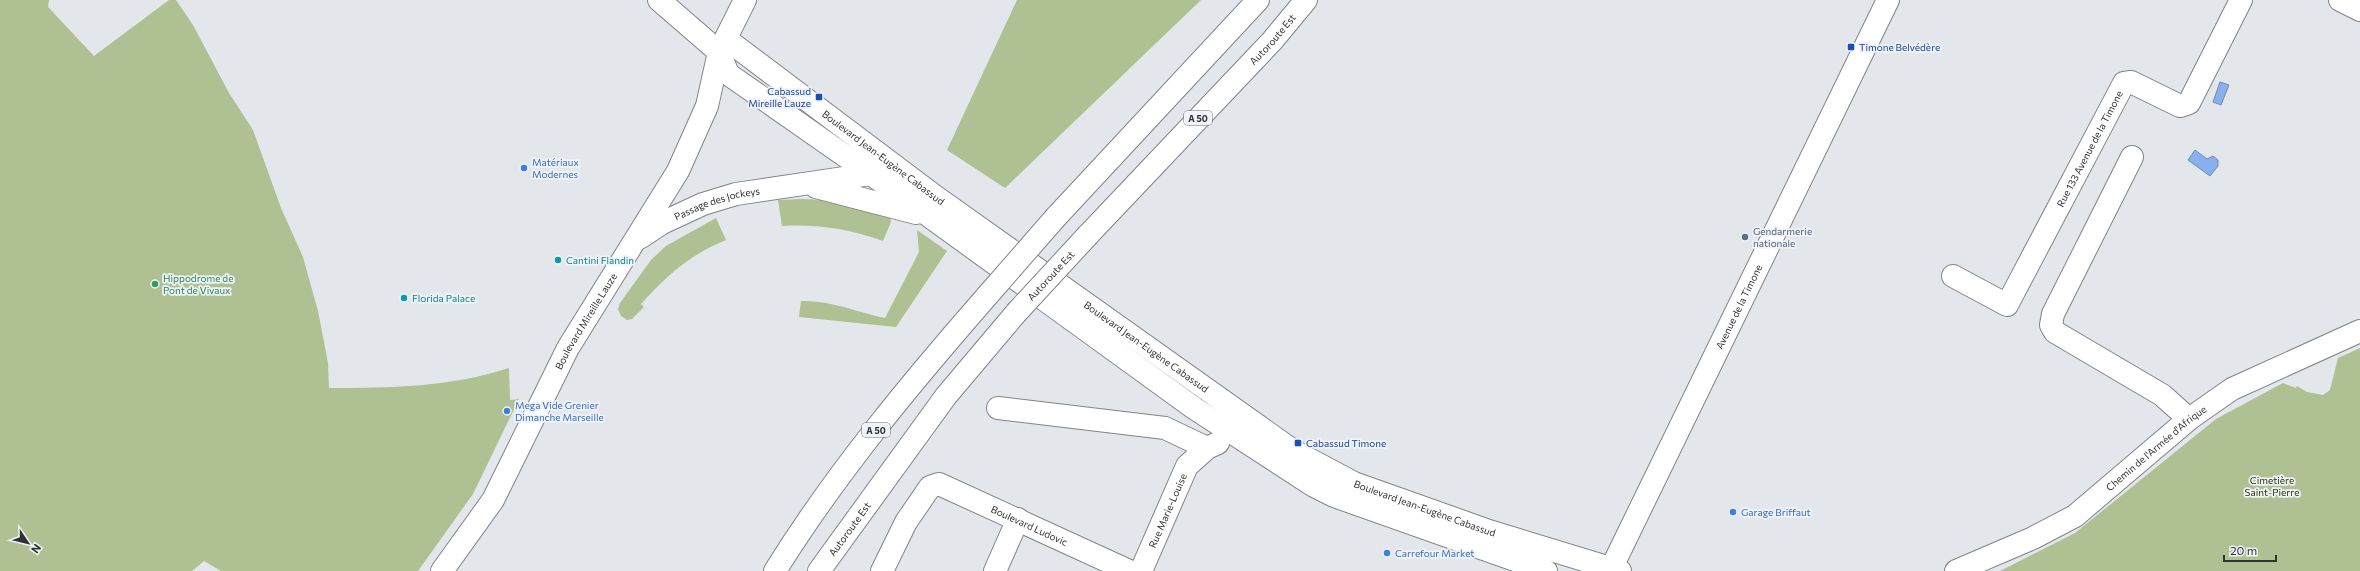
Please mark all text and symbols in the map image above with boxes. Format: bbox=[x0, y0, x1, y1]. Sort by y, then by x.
street label: Autoroute Est bbox=[1247, 11, 1298, 67]
place label: Timone Belvédère bbox=[1859, 41, 1940, 53]
marker: Timone Belvédère bbox=[1846, 42, 1856, 52]
place label: Cabassud Mireille Lauze bbox=[748, 85, 811, 109]
street label: Rue 133 Avenue de la Timone bbox=[2054, 88, 2125, 209]
marker: Cabassud Mireille Lauze bbox=[814, 92, 824, 102]
street label: Boulevard Jean-Eugène Cabassud bbox=[820, 108, 947, 207]
road number: A 50 bbox=[1184, 111, 1212, 125]
place label: Matériaux Modernes bbox=[532, 156, 579, 180]
marker: Matériaux Modernes bbox=[519, 163, 529, 173]
street label: Passage des Jockeys bbox=[672, 184, 761, 223]
place label: Gendarmerie nationale bbox=[1753, 225, 1812, 249]
marker: Gendarmerie nationale bbox=[1740, 232, 1750, 242]
street label: Autoroute Est bbox=[1025, 248, 1077, 303]
place label: Cantini Flandin bbox=[566, 254, 634, 266]
marker: Cantini Flandin bbox=[553, 255, 563, 265]
street label: Avenue de la Timone bbox=[1713, 262, 1764, 351]
street label: Boulevard Mireille Lauze bbox=[552, 271, 619, 371]
place label: Hippodrome de Pont de Vivaux bbox=[163, 272, 233, 296]
marker: Hippodrome de Pont de Vivaux bbox=[150, 279, 160, 289]
place label: Florida Palace bbox=[412, 292, 475, 304]
marker: Florida Palace bbox=[399, 293, 409, 303]
street label: Boulevard Jean-Eugène Cabassud bbox=[1082, 298, 1211, 395]
place label: Mega Vide Grenier Dimanche Marseille bbox=[515, 399, 604, 423]
street label: Chemin de l'Armée d'Afrique bbox=[2103, 403, 2209, 493]
marker: Mega Vide Grenier Dimanche Marseille bbox=[502, 406, 512, 416]
road number: A 50 bbox=[862, 423, 890, 437]
place label: Cabassud Timone bbox=[1306, 437, 1386, 449]
marker: Cabassud Timone bbox=[1293, 438, 1303, 448]
street label: Rue Marie-Louise bbox=[1146, 472, 1189, 550]
park label: Cimetière Saint-Pierre bbox=[2245, 474, 2299, 498]
street label: Boulevard Jean-Eugène Cabassud bbox=[1352, 477, 1497, 539]
street label: Autoroute Est bbox=[826, 500, 873, 558]
street label: Boulevard Ludovic bbox=[989, 503, 1070, 548]
place label: Garage Briffaut bbox=[1741, 506, 1811, 518]
marker: Garage Briffaut bbox=[1728, 507, 1738, 517]
north arrow bbox=[8, 523, 48, 563]
scale bar bbox=[2224, 537, 2276, 563]
text: N bbox=[29, 542, 44, 556]
text: 20 m bbox=[2230, 543, 2257, 557]
place label: Carrefour Market bbox=[1395, 547, 1474, 559]
marker: Carrefour Market bbox=[1382, 548, 1392, 558]

